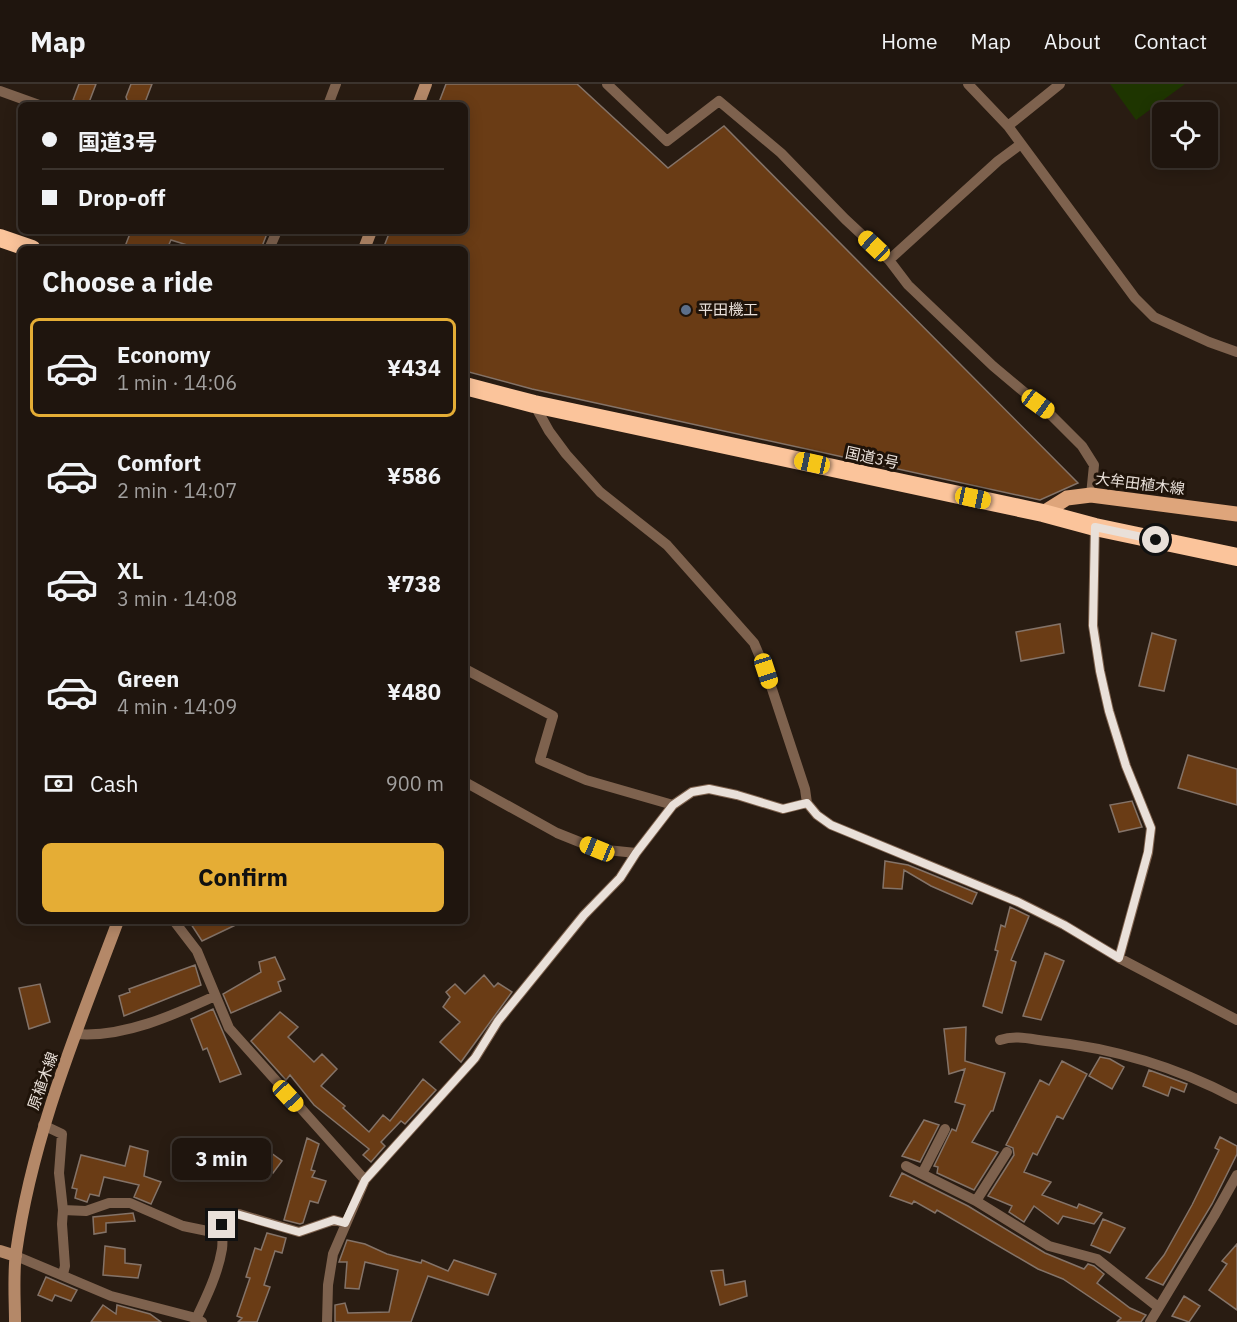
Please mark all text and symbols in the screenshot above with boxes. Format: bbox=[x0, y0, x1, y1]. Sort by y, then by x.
text: Map bbox=[30, 23, 86, 60]
text: Home bbox=[881, 27, 938, 55]
text: Map bbox=[971, 27, 1011, 55]
text: About bbox=[1044, 27, 1101, 55]
text: Contact bbox=[1134, 27, 1207, 55]
map controls bbox=[1152, 102, 1218, 168]
button: locate bbox=[1152, 102, 1218, 168]
text: 国道3号 bbox=[78, 127, 157, 156]
text: Drop-off bbox=[78, 183, 165, 212]
car bbox=[855, 227, 893, 265]
text: Choose a ride bbox=[42, 264, 213, 299]
place label: 平田機工 bbox=[698, 300, 758, 319]
marker: 平田機工 bbox=[679, 303, 693, 317]
text: Economy bbox=[117, 340, 211, 369]
icon: car bbox=[45, 341, 99, 395]
text: ¥434 bbox=[387, 353, 441, 382]
text: 1 min · 14:06 bbox=[117, 369, 237, 396]
car bbox=[1018, 386, 1058, 422]
street label: 国道3号 bbox=[844, 443, 900, 472]
text: Comfort bbox=[117, 448, 201, 477]
icon: car bbox=[45, 449, 99, 503]
car bbox=[793, 450, 831, 476]
text: ¥586 bbox=[387, 461, 441, 490]
street label: 大牟田植木線 bbox=[1094, 469, 1186, 498]
text: 2 min · 14:07 bbox=[117, 477, 237, 504]
car bbox=[954, 485, 992, 511]
route start bbox=[1142, 526, 1169, 553]
text: XL bbox=[117, 556, 143, 585]
icon: car bbox=[45, 557, 99, 611]
text: ¥738 bbox=[387, 569, 441, 598]
text: 3 min · 14:08 bbox=[117, 585, 237, 612]
car bbox=[752, 651, 780, 691]
text: Green bbox=[117, 664, 179, 693]
icon: car bbox=[45, 665, 99, 719]
text: ¥480 bbox=[387, 677, 441, 706]
text: 4 min · 14:09 bbox=[117, 693, 237, 720]
icon: cash bbox=[42, 767, 75, 800]
text: Cash bbox=[90, 769, 139, 798]
text: 900 m bbox=[386, 770, 444, 797]
car bbox=[577, 834, 617, 864]
button: Confirm bbox=[42, 843, 444, 912]
street label: 原植木線 bbox=[23, 1049, 62, 1112]
car bbox=[269, 1077, 307, 1115]
callout: 3 min bbox=[172, 1138, 272, 1180]
text: 3 min bbox=[195, 1145, 248, 1172]
route end bbox=[208, 1211, 235, 1238]

